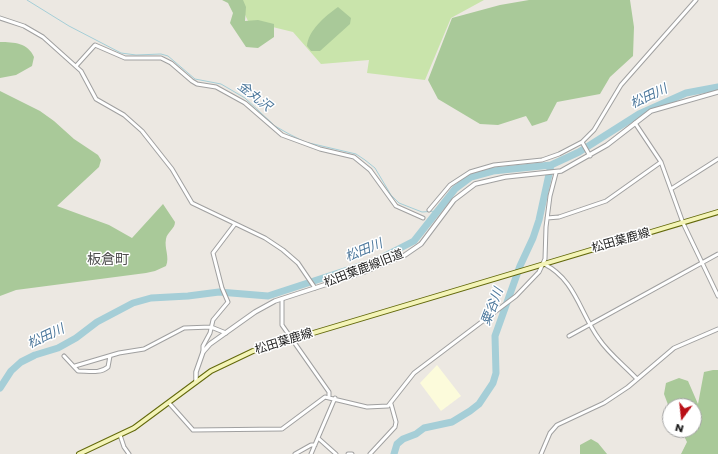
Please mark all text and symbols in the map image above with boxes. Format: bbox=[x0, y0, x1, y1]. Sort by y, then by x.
water label: 金丸沢 bbox=[234, 79, 274, 115]
water label: 松田川 bbox=[628, 82, 670, 112]
street label: 松田葉鹿線 bbox=[590, 226, 652, 256]
water label: 松田川 bbox=[343, 236, 385, 266]
street label: 松田葉鹿線旧道 bbox=[322, 247, 406, 291]
district label: 板倉町 bbox=[87, 252, 129, 268]
water label: 粟谷川 bbox=[479, 286, 507, 328]
water label: 松田川 bbox=[25, 322, 67, 352]
street label: 松田葉鹿線 bbox=[253, 326, 315, 358]
north arrow bbox=[662, 398, 702, 438]
text: N bbox=[673, 420, 685, 437]

